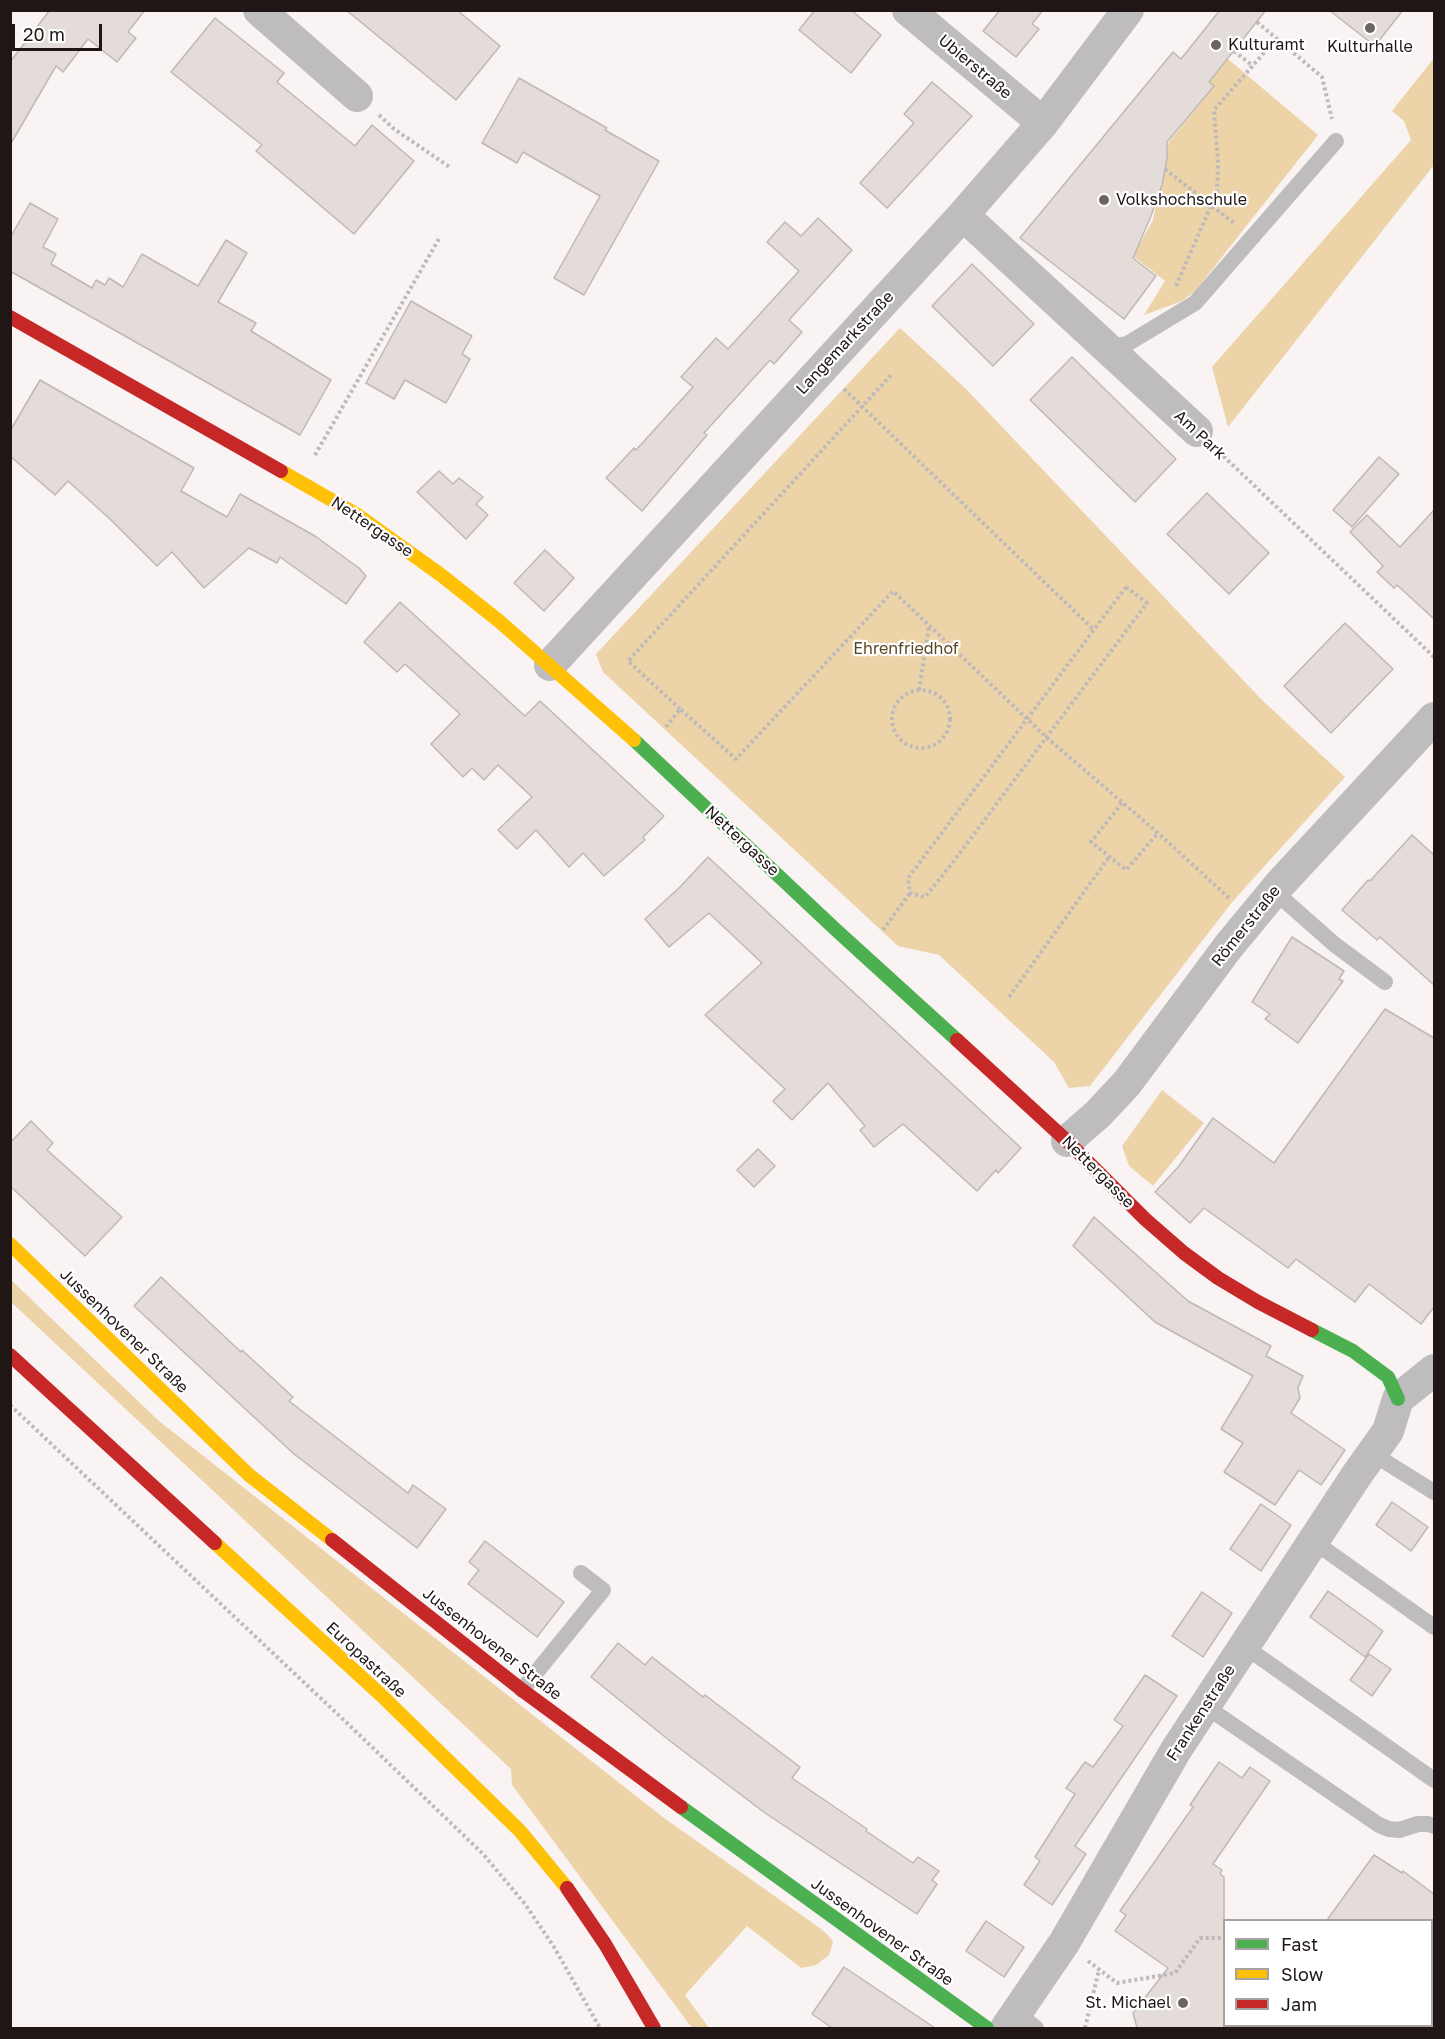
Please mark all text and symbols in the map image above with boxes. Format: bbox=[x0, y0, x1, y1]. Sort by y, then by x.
scale bar bbox=[15, 12, 105, 50]
marker: Kulturhalle bbox=[1363, 21, 1377, 35]
text: 20 m bbox=[23, 23, 65, 45]
street label: Ubierstraße bbox=[934, 31, 1016, 103]
place label: Kulturamt bbox=[1228, 35, 1305, 55]
place label: Kulturhalle bbox=[1327, 37, 1413, 57]
marker: Kulturamt bbox=[1209, 38, 1223, 52]
place label: Volkshochschule bbox=[1116, 190, 1247, 210]
marker: Volkshochschule bbox=[1097, 193, 1111, 207]
street label: Langemarkstraße bbox=[792, 287, 898, 399]
street label: Am Park bbox=[1170, 406, 1230, 464]
street label: Nettergasse bbox=[327, 493, 417, 561]
park label: Ehrenfriedhof bbox=[853, 639, 959, 659]
street label: Nettergasse bbox=[701, 802, 783, 880]
street label: Römerstraße bbox=[1208, 882, 1284, 970]
street label: Nettergasse bbox=[1058, 1132, 1138, 1212]
street label: Jussenhovener Straße bbox=[56, 1265, 192, 1397]
street label: Jussenhovener Straße bbox=[419, 1584, 565, 1704]
street label: Europastraße bbox=[322, 1618, 410, 1702]
street label: Frankenstraße bbox=[1163, 1661, 1239, 1765]
street label: Jussenhovener Straße bbox=[807, 1874, 957, 1990]
legend bbox=[1223, 1919, 1433, 2027]
text: Fast bbox=[1281, 1933, 1318, 1955]
text: Slow bbox=[1281, 1963, 1323, 1985]
place label: St. Michael bbox=[1085, 1993, 1171, 2013]
text: Jam bbox=[1281, 1993, 1317, 2015]
marker: St. Michael bbox=[1176, 1996, 1190, 2010]

